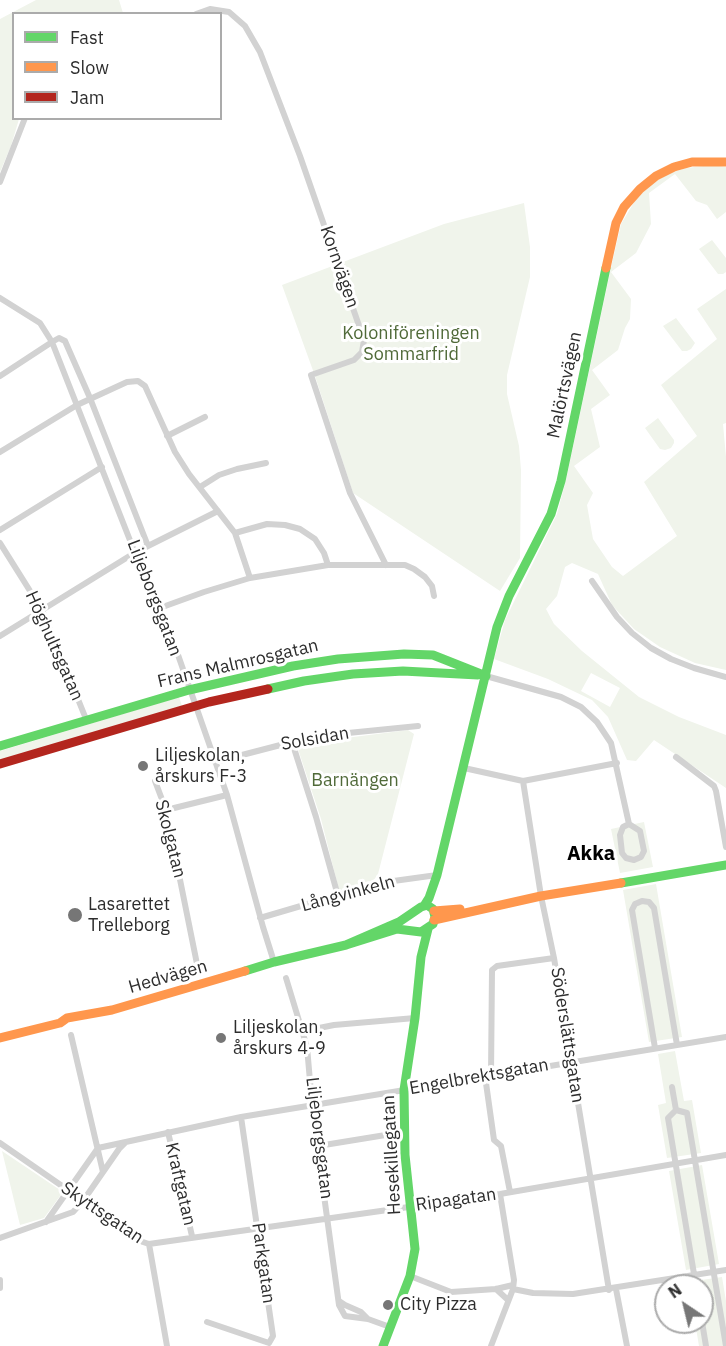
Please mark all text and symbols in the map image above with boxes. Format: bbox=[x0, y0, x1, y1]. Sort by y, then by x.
legend bbox=[12, 12, 222, 120]
text: Fast bbox=[70, 26, 104, 49]
text: Slow bbox=[70, 56, 109, 79]
text: Jam bbox=[70, 86, 105, 109]
street label: Kornvägen bbox=[315, 223, 363, 311]
park label: Koloniföreningen Sommarfrid bbox=[342, 323, 480, 366]
street label: Malörtsvägen bbox=[543, 330, 587, 440]
street label: Liljeborgsgatan bbox=[122, 537, 186, 659]
street label: Höghultsgatan bbox=[20, 588, 88, 704]
street label: Frans Malmrosgatan bbox=[156, 635, 320, 693]
street label: Solsidan bbox=[279, 722, 351, 756]
place label: Liljeskolan, årskurs F-3 bbox=[155, 745, 247, 788]
marker: Liljeskolan, årskurs F-3 bbox=[136, 759, 150, 773]
park label: Barnängen bbox=[311, 770, 399, 792]
street label: Skolgatan bbox=[150, 798, 190, 880]
district label: Akka bbox=[567, 842, 615, 866]
street label: Långvinkeln bbox=[299, 871, 397, 917]
place label: Lasarettet Trelleborg bbox=[88, 894, 170, 936]
marker: Lasarettet Trelleborg bbox=[66, 906, 84, 924]
street label: Hedvägen bbox=[126, 955, 210, 999]
street label: Söderslättsgatan bbox=[546, 966, 588, 1104]
place label: Liljeskolan, årskurs 4-9 bbox=[233, 1017, 326, 1060]
marker: Liljeskolan, årskurs 4-9 bbox=[214, 1031, 228, 1045]
street label: Engelbrektsgatan bbox=[408, 1054, 550, 1100]
street label: Liljeborgsgatan bbox=[301, 1076, 337, 1200]
street label: Hesekillegatan bbox=[378, 1094, 406, 1216]
street label: Kraftgatan bbox=[160, 1140, 200, 1228]
street label: Skyttsgatan bbox=[56, 1177, 148, 1249]
street label: Ripagatan bbox=[414, 1184, 498, 1216]
street label: Parkgatan bbox=[247, 1221, 279, 1305]
north arrow bbox=[654, 1274, 714, 1334]
text: N bbox=[664, 1279, 685, 1302]
place label: City Pizza bbox=[400, 1294, 477, 1316]
marker: City Pizza bbox=[381, 1298, 395, 1312]

